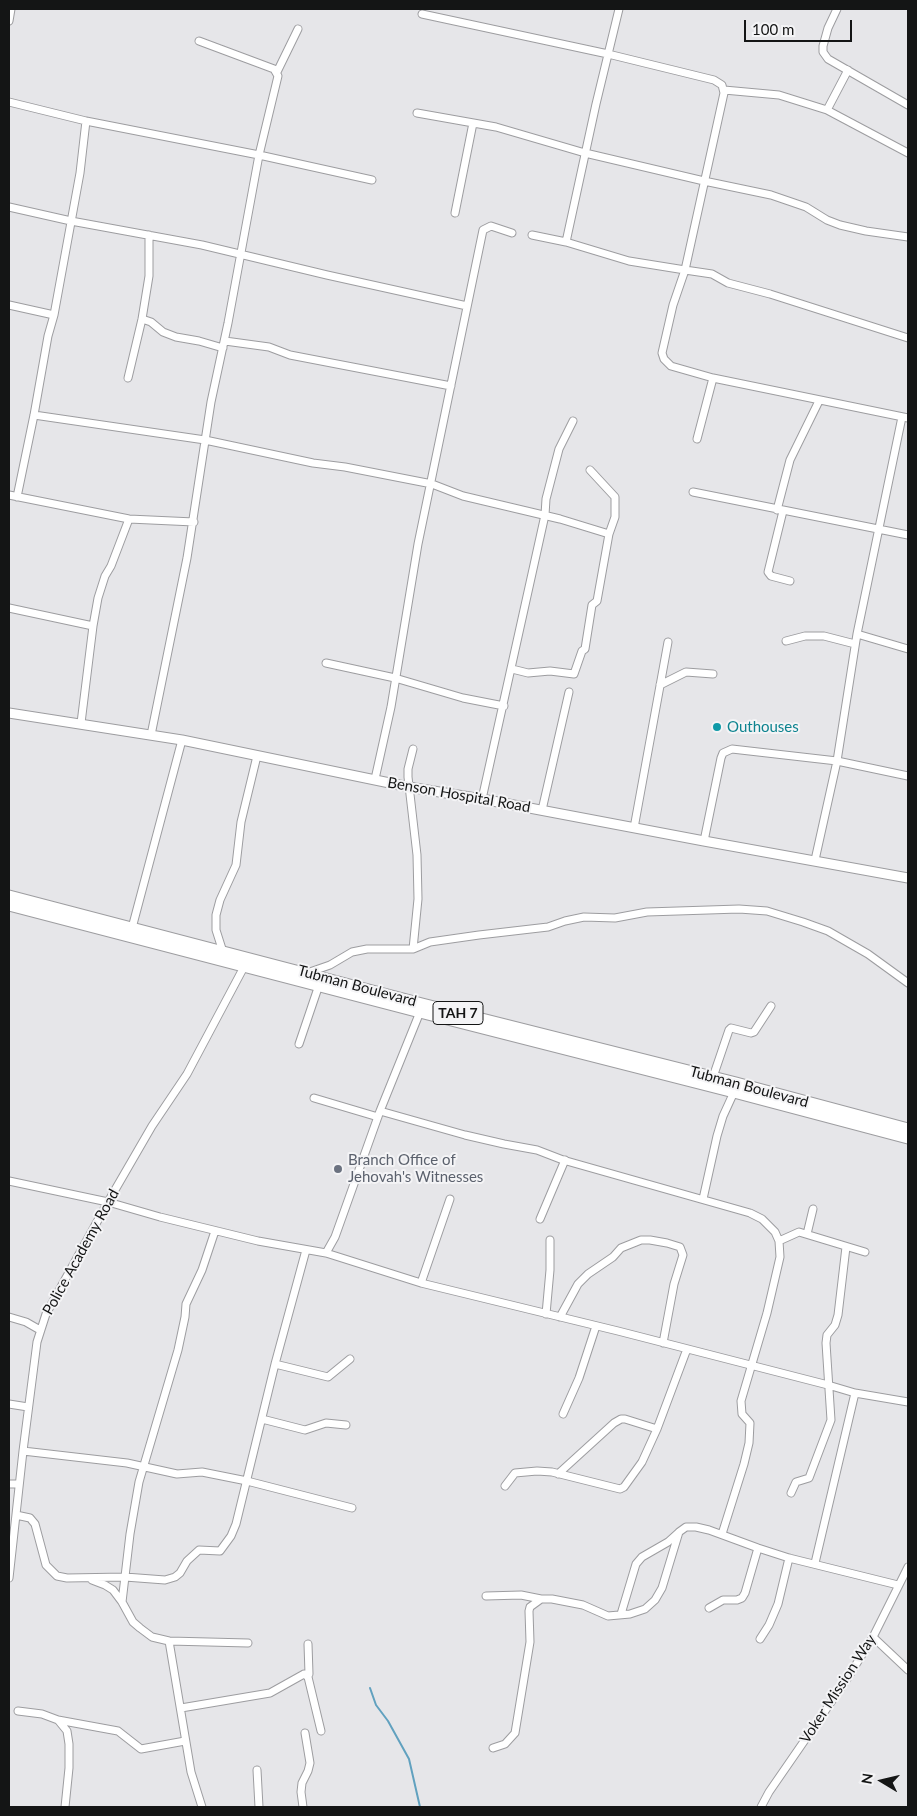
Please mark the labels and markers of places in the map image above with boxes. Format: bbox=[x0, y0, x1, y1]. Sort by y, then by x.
place label: Outhouses bbox=[727, 718, 799, 736]
marker: Outhouses bbox=[711, 721, 723, 733]
place label: Branch Office of Jehovah's Witnesses bbox=[348, 1151, 483, 1186]
marker: Branch Office of Jehovah's Witnesses bbox=[332, 1163, 344, 1175]

